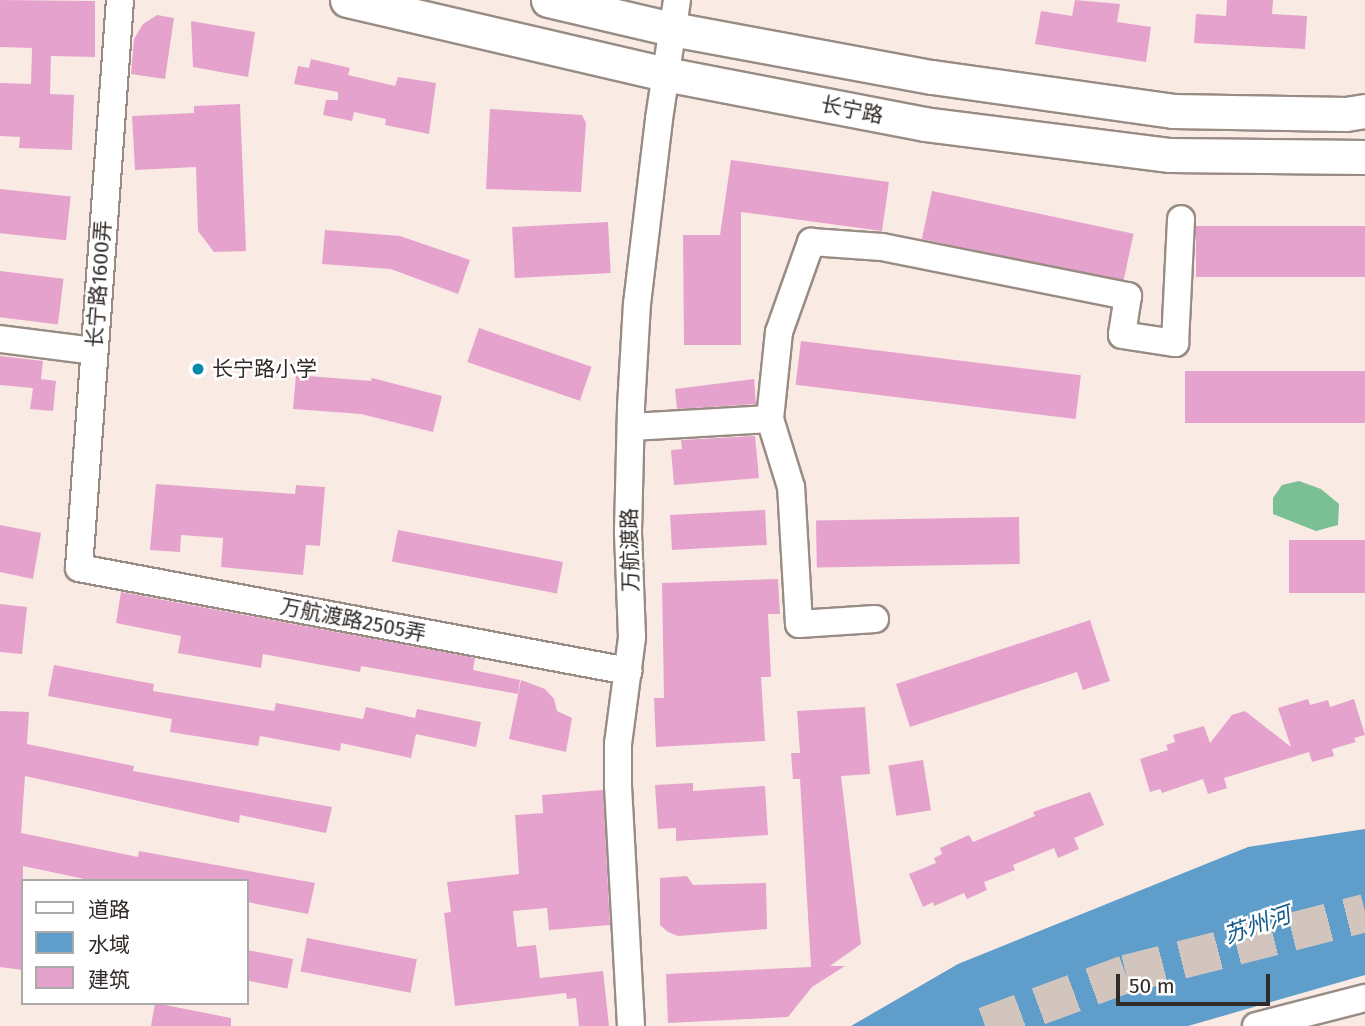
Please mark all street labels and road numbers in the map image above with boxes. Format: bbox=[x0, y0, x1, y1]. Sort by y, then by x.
street label: 长宁路 bbox=[819, 92, 885, 128]
street label: 长宁路1600弄 bbox=[82, 219, 116, 349]
street label: 万航渡路 bbox=[617, 508, 643, 592]
street label: 万航渡路2505弄 bbox=[278, 593, 428, 647]

